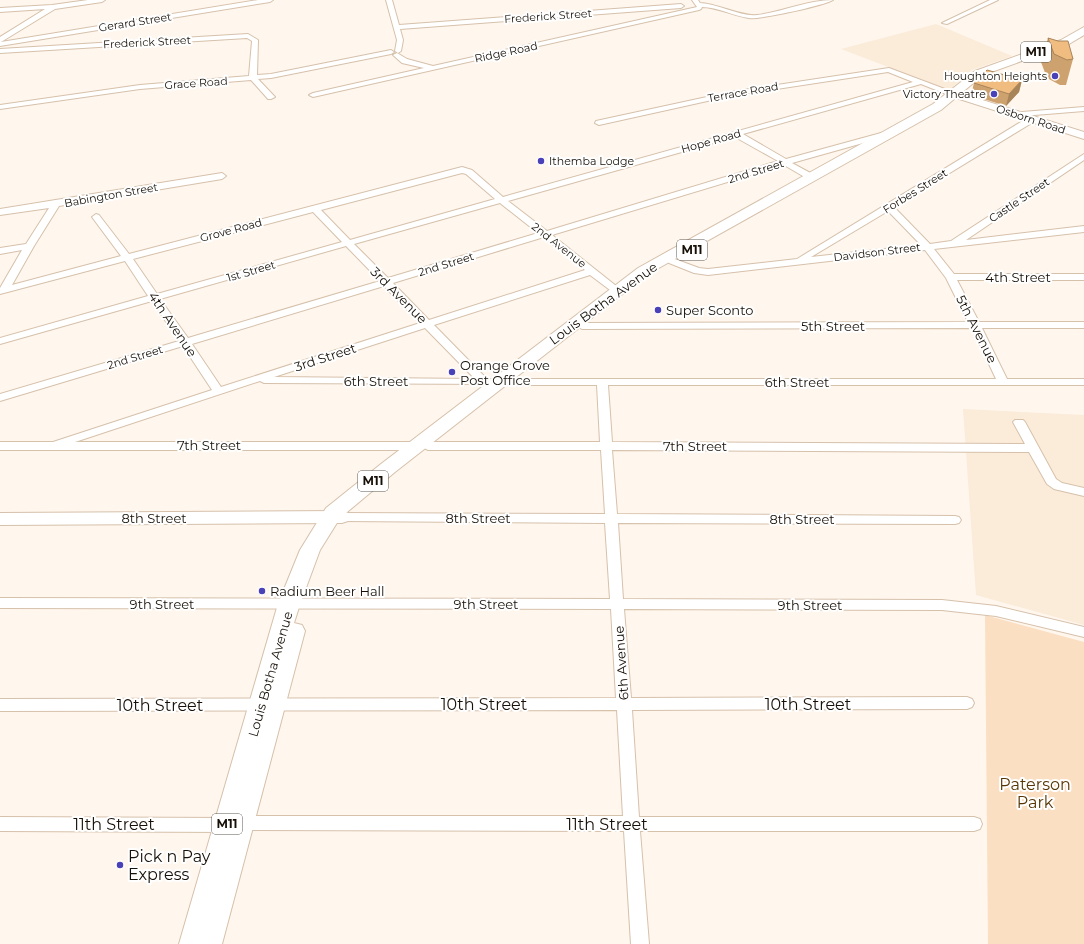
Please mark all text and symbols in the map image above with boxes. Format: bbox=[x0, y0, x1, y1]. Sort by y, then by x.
street label: Frederick Street bbox=[504, 6, 593, 26]
street label: Gerard Street bbox=[98, 9, 173, 35]
street label: Frederick Street bbox=[103, 33, 192, 51]
street label: Ridge Road bbox=[473, 38, 539, 66]
road number: M11 bbox=[1021, 42, 1051, 62]
place label: Houghton Heights bbox=[944, 69, 1048, 83]
marker: Houghton Heights bbox=[1050, 71, 1060, 81]
street label: Grace Road bbox=[164, 74, 228, 92]
street label: Terrace Road bbox=[707, 79, 779, 105]
place label: Victory Theatre bbox=[903, 87, 986, 101]
marker: Victory Theatre bbox=[989, 89, 999, 99]
street label: Osborn Road bbox=[994, 101, 1068, 137]
street label: Hope Road bbox=[679, 126, 743, 156]
place label: Ithemba Lodge bbox=[549, 154, 635, 168]
marker: Ithemba Lodge bbox=[536, 156, 546, 166]
street label: 2nd Street bbox=[727, 156, 786, 186]
street label: Forbes Street bbox=[880, 165, 950, 216]
street label: Castle Street bbox=[986, 174, 1052, 225]
street label: Babington Street bbox=[63, 180, 159, 210]
street label: Grove Road bbox=[198, 215, 264, 245]
street label: 2nd Avenue bbox=[529, 219, 589, 271]
road number: M11 bbox=[677, 240, 707, 260]
street label: Davidson Street bbox=[833, 240, 922, 264]
street label: 2nd Street bbox=[417, 249, 476, 279]
street label: 1st Street bbox=[225, 257, 277, 285]
street label: Louis Botha Avenue bbox=[546, 258, 660, 348]
street label: 3rd Avenue bbox=[367, 263, 431, 327]
street label: 4th Street bbox=[985, 269, 1051, 285]
street label: 4th Avenue bbox=[145, 288, 201, 360]
street label: 5th Avenue bbox=[953, 292, 1001, 366]
place label: Super Sconto bbox=[666, 302, 753, 318]
marker: Super Sconto bbox=[653, 305, 663, 315]
street label: 5th Street bbox=[801, 318, 865, 334]
street label: 3rd Street bbox=[292, 340, 358, 374]
street label: 2nd Street bbox=[106, 342, 165, 372]
place label: Orange Grove Post Office bbox=[460, 357, 550, 388]
marker: Orange Grove Post Office bbox=[447, 367, 457, 377]
street label: 6th Street bbox=[344, 373, 408, 389]
street label: 6th Street bbox=[765, 374, 829, 390]
street label: 7th Street bbox=[177, 437, 241, 453]
street label: 7th Street bbox=[663, 438, 727, 454]
road number: M11 bbox=[358, 471, 388, 491]
street label: 8th Street bbox=[121, 510, 187, 526]
street label: 8th Street bbox=[445, 510, 511, 526]
street label: 8th Street bbox=[769, 511, 835, 527]
place label: Radium Beer Hall bbox=[270, 583, 385, 599]
marker: Radium Beer Hall bbox=[257, 586, 267, 596]
street label: 9th Street bbox=[130, 596, 194, 612]
street label: 9th Street bbox=[454, 596, 518, 612]
street label: 9th Street bbox=[778, 597, 842, 613]
street label: Louis Botha Avenue bbox=[244, 609, 296, 739]
street label: 6th Avenue bbox=[610, 625, 632, 701]
street label: 10th Street bbox=[441, 695, 528, 714]
street label: 10th Street bbox=[765, 695, 852, 714]
street label: 10th Street bbox=[117, 696, 204, 715]
park label: Paterson Park bbox=[999, 775, 1071, 812]
road number: M11 bbox=[212, 814, 242, 834]
street label: 11th Street bbox=[73, 815, 155, 834]
street label: 11th Street bbox=[566, 815, 648, 834]
place label: Pick n Pay Express bbox=[128, 847, 211, 884]
marker: Pick n Pay Express bbox=[115, 860, 125, 870]

